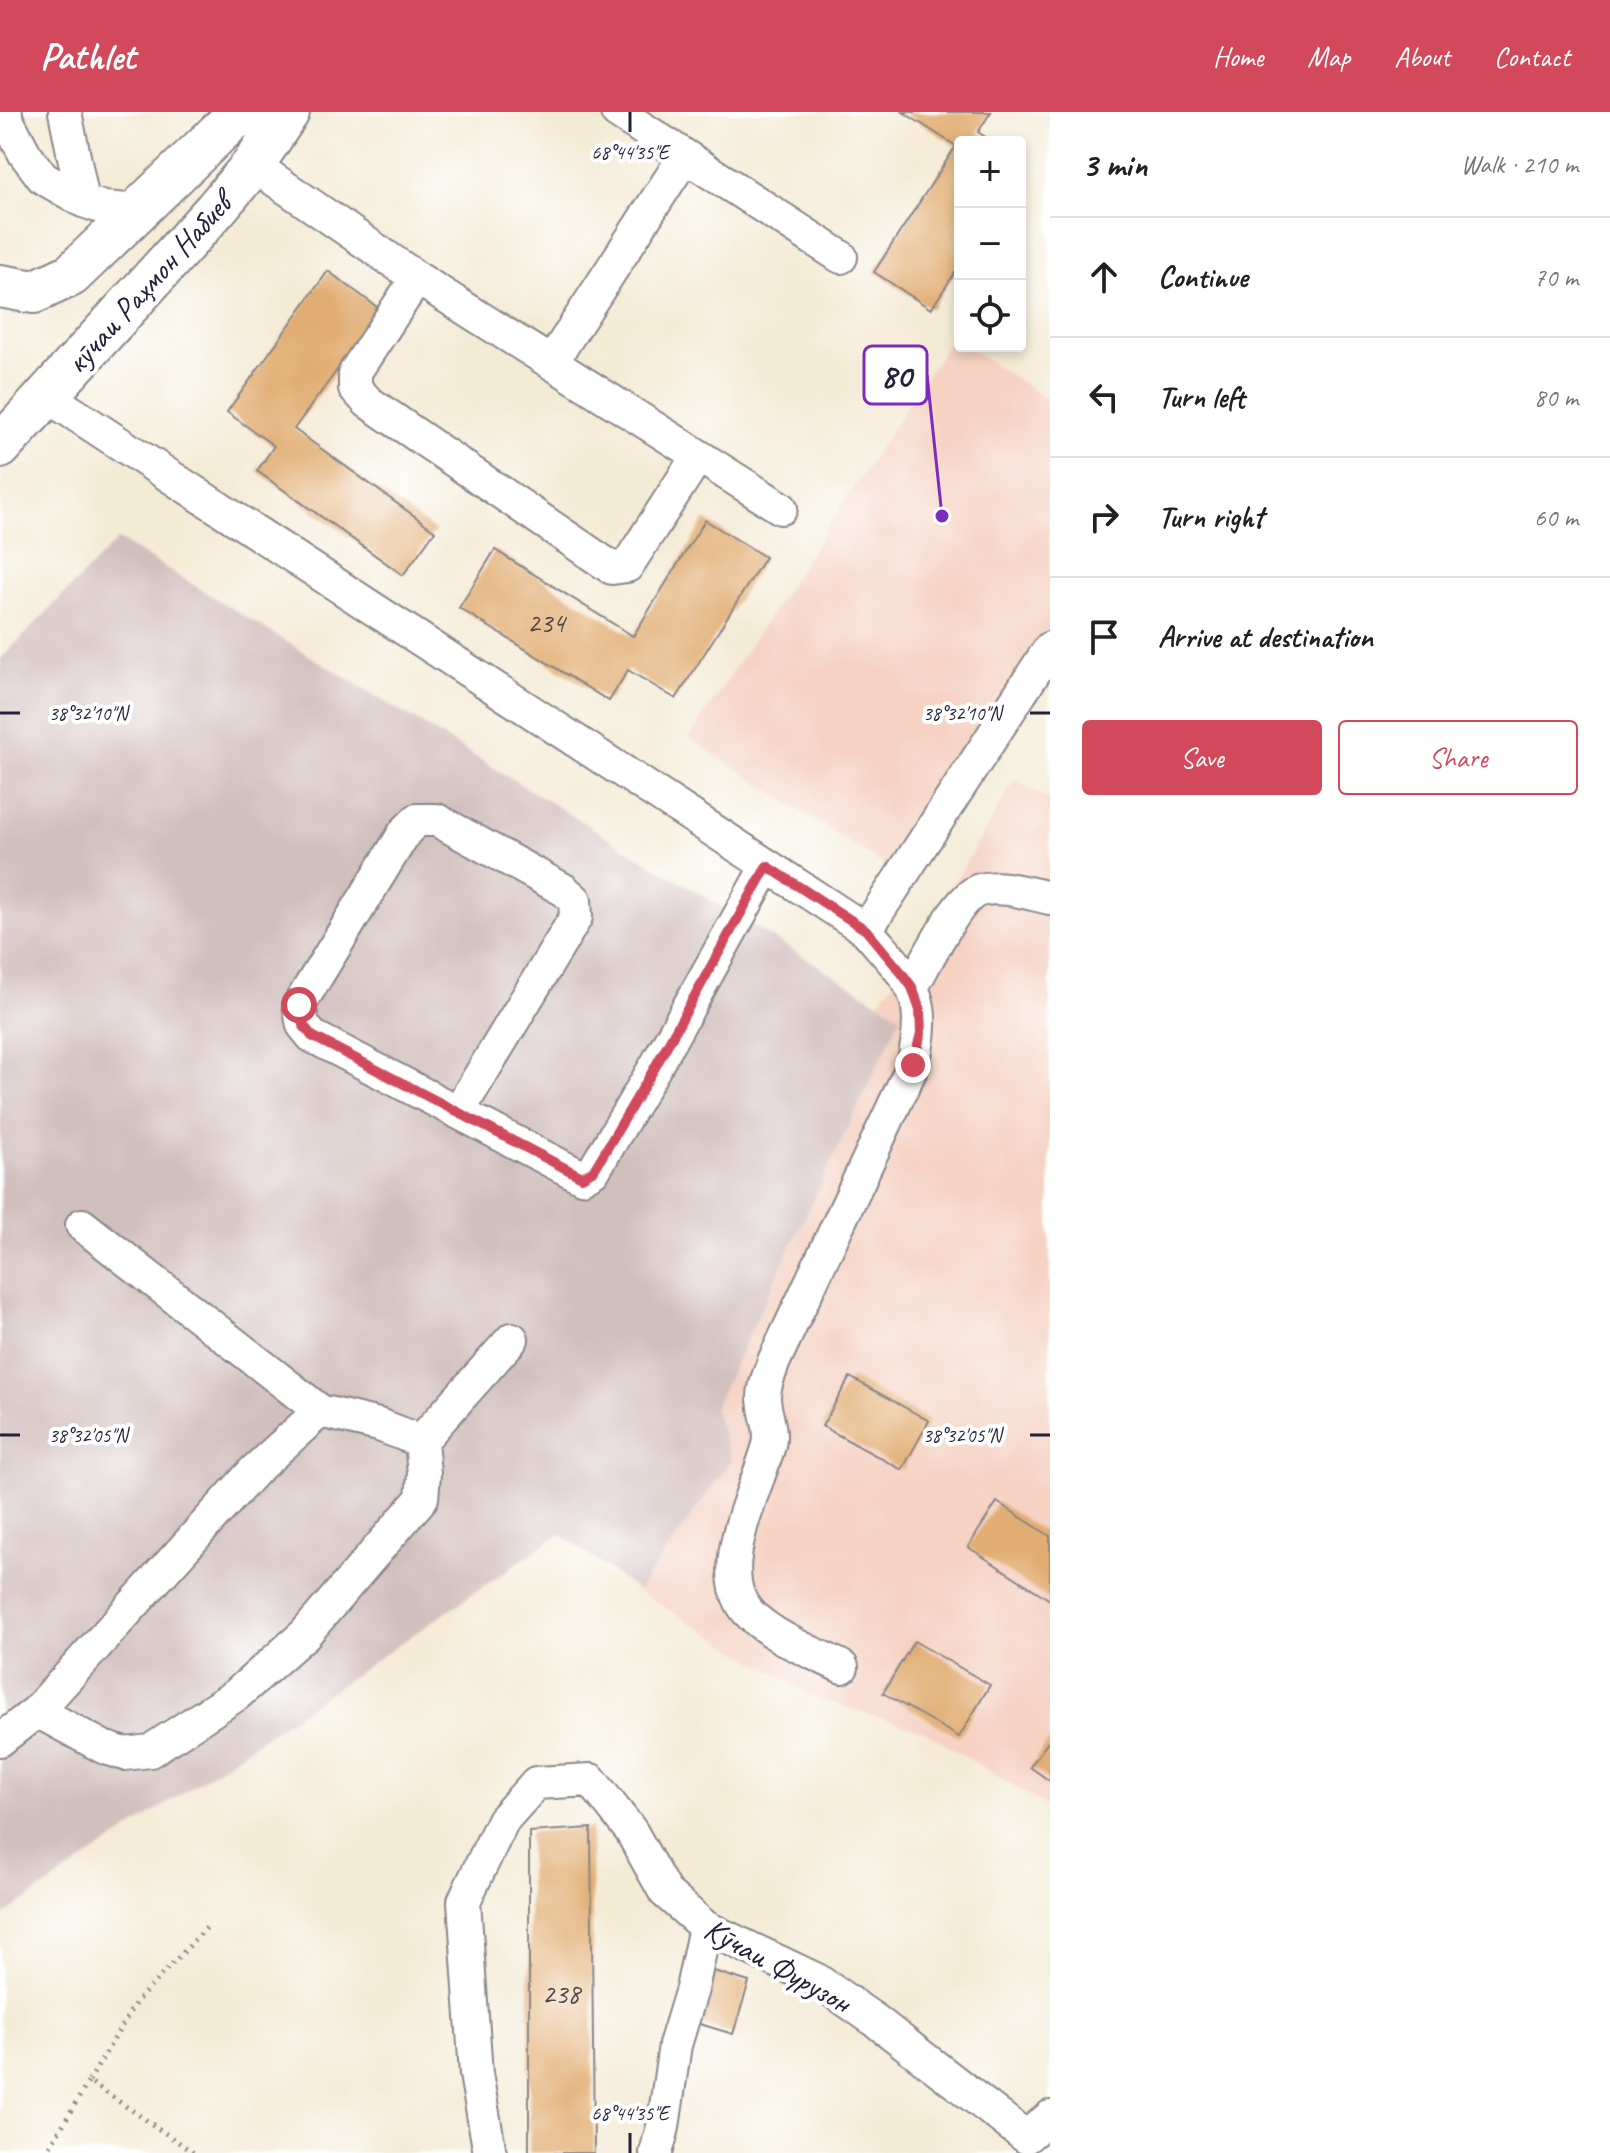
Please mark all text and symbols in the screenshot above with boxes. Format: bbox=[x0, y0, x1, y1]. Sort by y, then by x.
text: Pathlet bbox=[40, 33, 135, 80]
text: Home bbox=[1213, 39, 1263, 74]
text: Map bbox=[1307, 39, 1350, 74]
text: About bbox=[1394, 39, 1450, 74]
text: Contact bbox=[1494, 39, 1570, 74]
map controls bbox=[954, 136, 1026, 352]
button: + bbox=[954, 136, 1026, 208]
text: 68°44'35"E bbox=[591, 140, 671, 165]
text: 3 min bbox=[1082, 143, 1147, 186]
text: Walk · 210 m bbox=[1461, 148, 1578, 181]
street label: кӯчаи Раҳмон Набиев bbox=[57, 179, 245, 382]
button: − bbox=[954, 208, 1026, 280]
icon: ahead bbox=[1082, 255, 1126, 299]
text: Continue bbox=[1158, 258, 1248, 296]
text: 70 m bbox=[1534, 261, 1578, 294]
button: locate bbox=[954, 280, 1026, 352]
callout: 80 bbox=[864, 346, 927, 404]
text: 80 bbox=[881, 354, 915, 397]
icon: left bbox=[1082, 375, 1126, 419]
text: Turn left bbox=[1158, 378, 1245, 416]
text: 80 m bbox=[1534, 381, 1578, 414]
icon: right bbox=[1082, 495, 1126, 539]
text: Turn right bbox=[1158, 498, 1263, 536]
text: 60 m bbox=[1534, 501, 1578, 534]
house number: 234 bbox=[527, 605, 567, 640]
icon: arrive bbox=[1082, 615, 1126, 659]
text: Arrive at destination bbox=[1158, 618, 1373, 656]
text: 38°32'10"N bbox=[49, 701, 130, 726]
text: 38°32'10"N bbox=[923, 701, 1004, 726]
button: Save bbox=[1082, 720, 1322, 795]
button: Share bbox=[1338, 720, 1578, 795]
route start bbox=[281, 987, 317, 1023]
route end bbox=[895, 1047, 931, 1083]
text: 38°32'05"N bbox=[49, 1423, 130, 1448]
text: 38°32'05"N bbox=[923, 1423, 1004, 1448]
street label: Кӯчаи Фурузон bbox=[697, 1908, 860, 2023]
house number: 238 bbox=[542, 1976, 582, 2011]
text: 68°44'35"E bbox=[591, 2101, 671, 2126]

